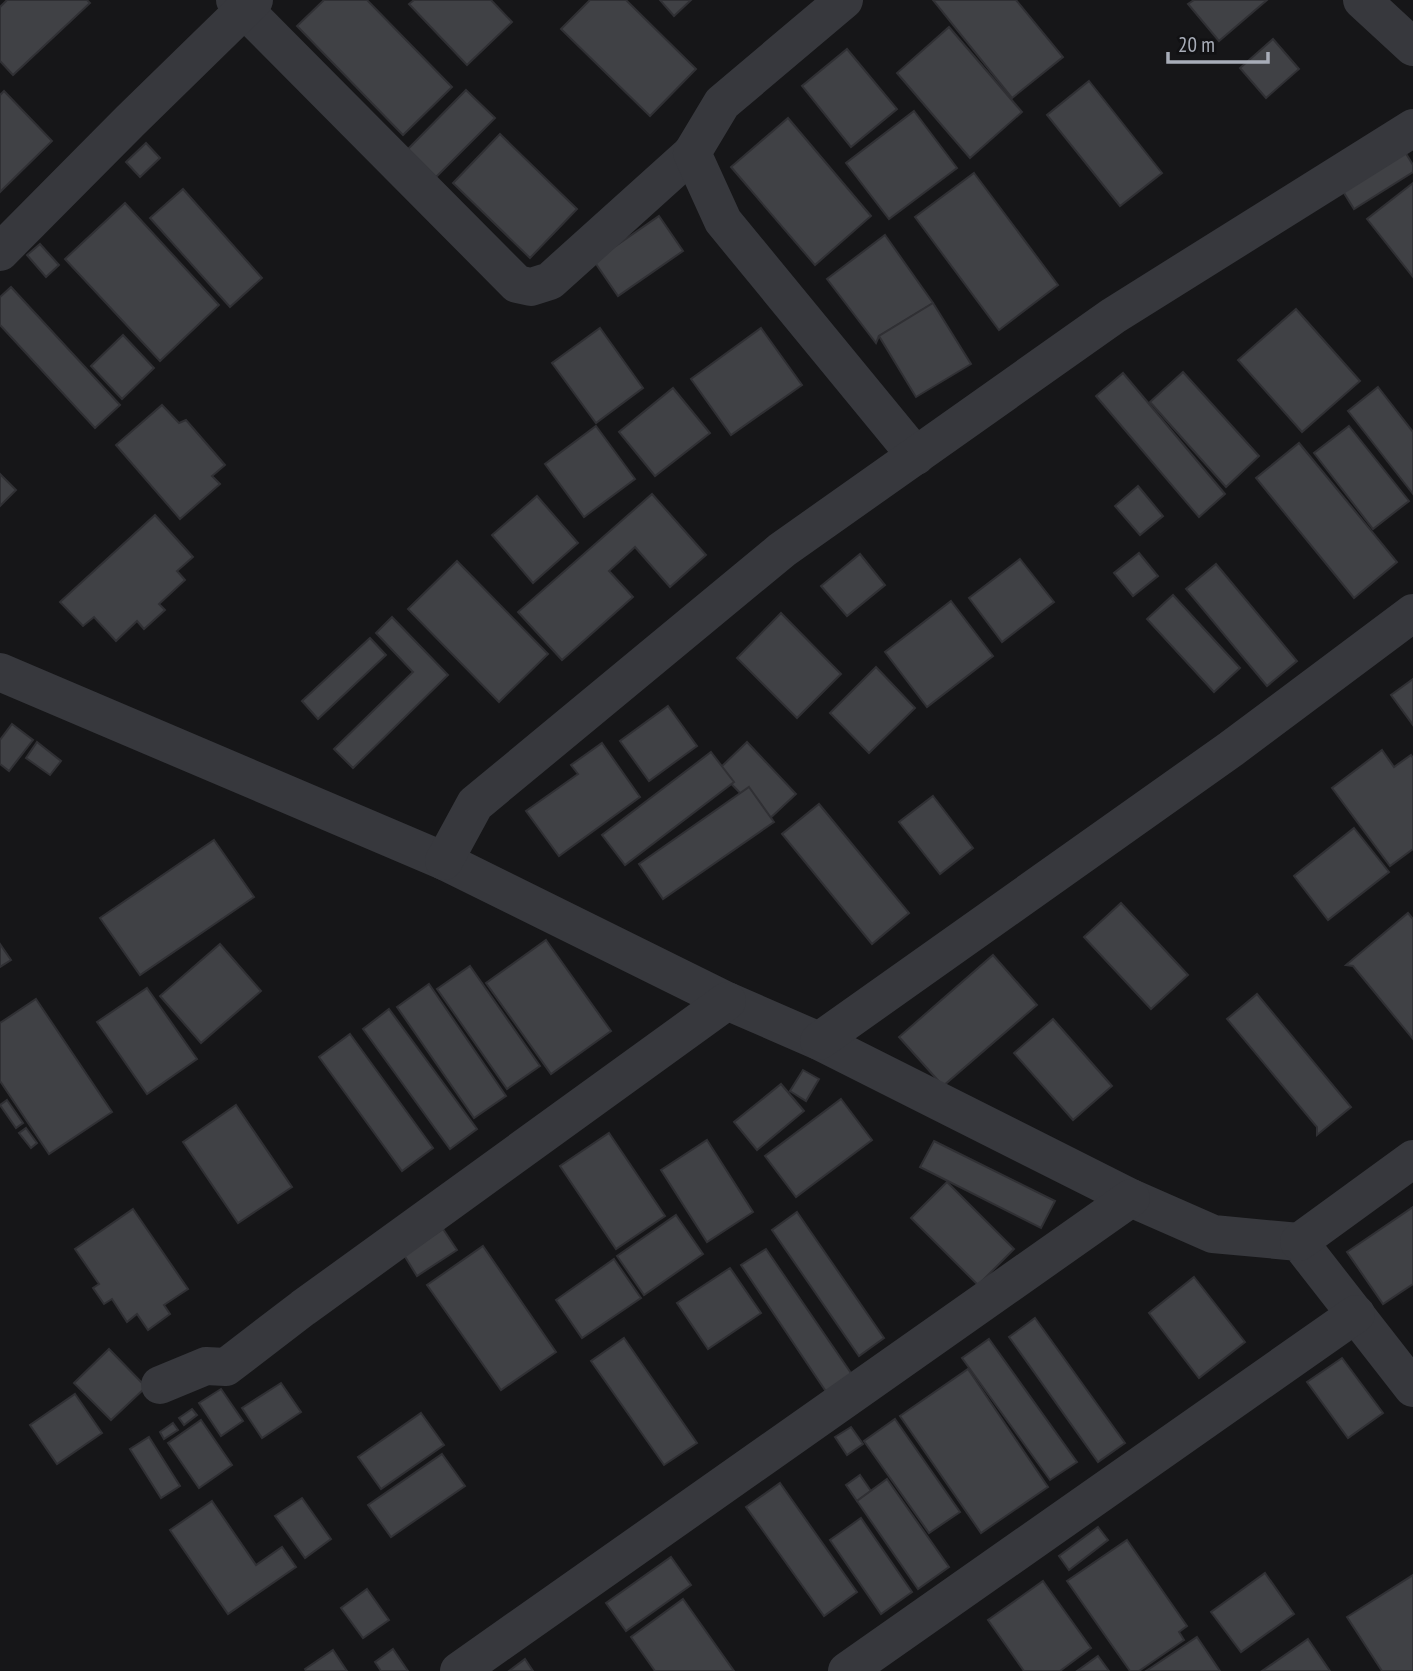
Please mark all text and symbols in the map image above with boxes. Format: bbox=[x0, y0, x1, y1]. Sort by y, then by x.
scale bar bbox=[1168, 21, 1268, 65]
text: 20 m bbox=[1178, 31, 1215, 58]

